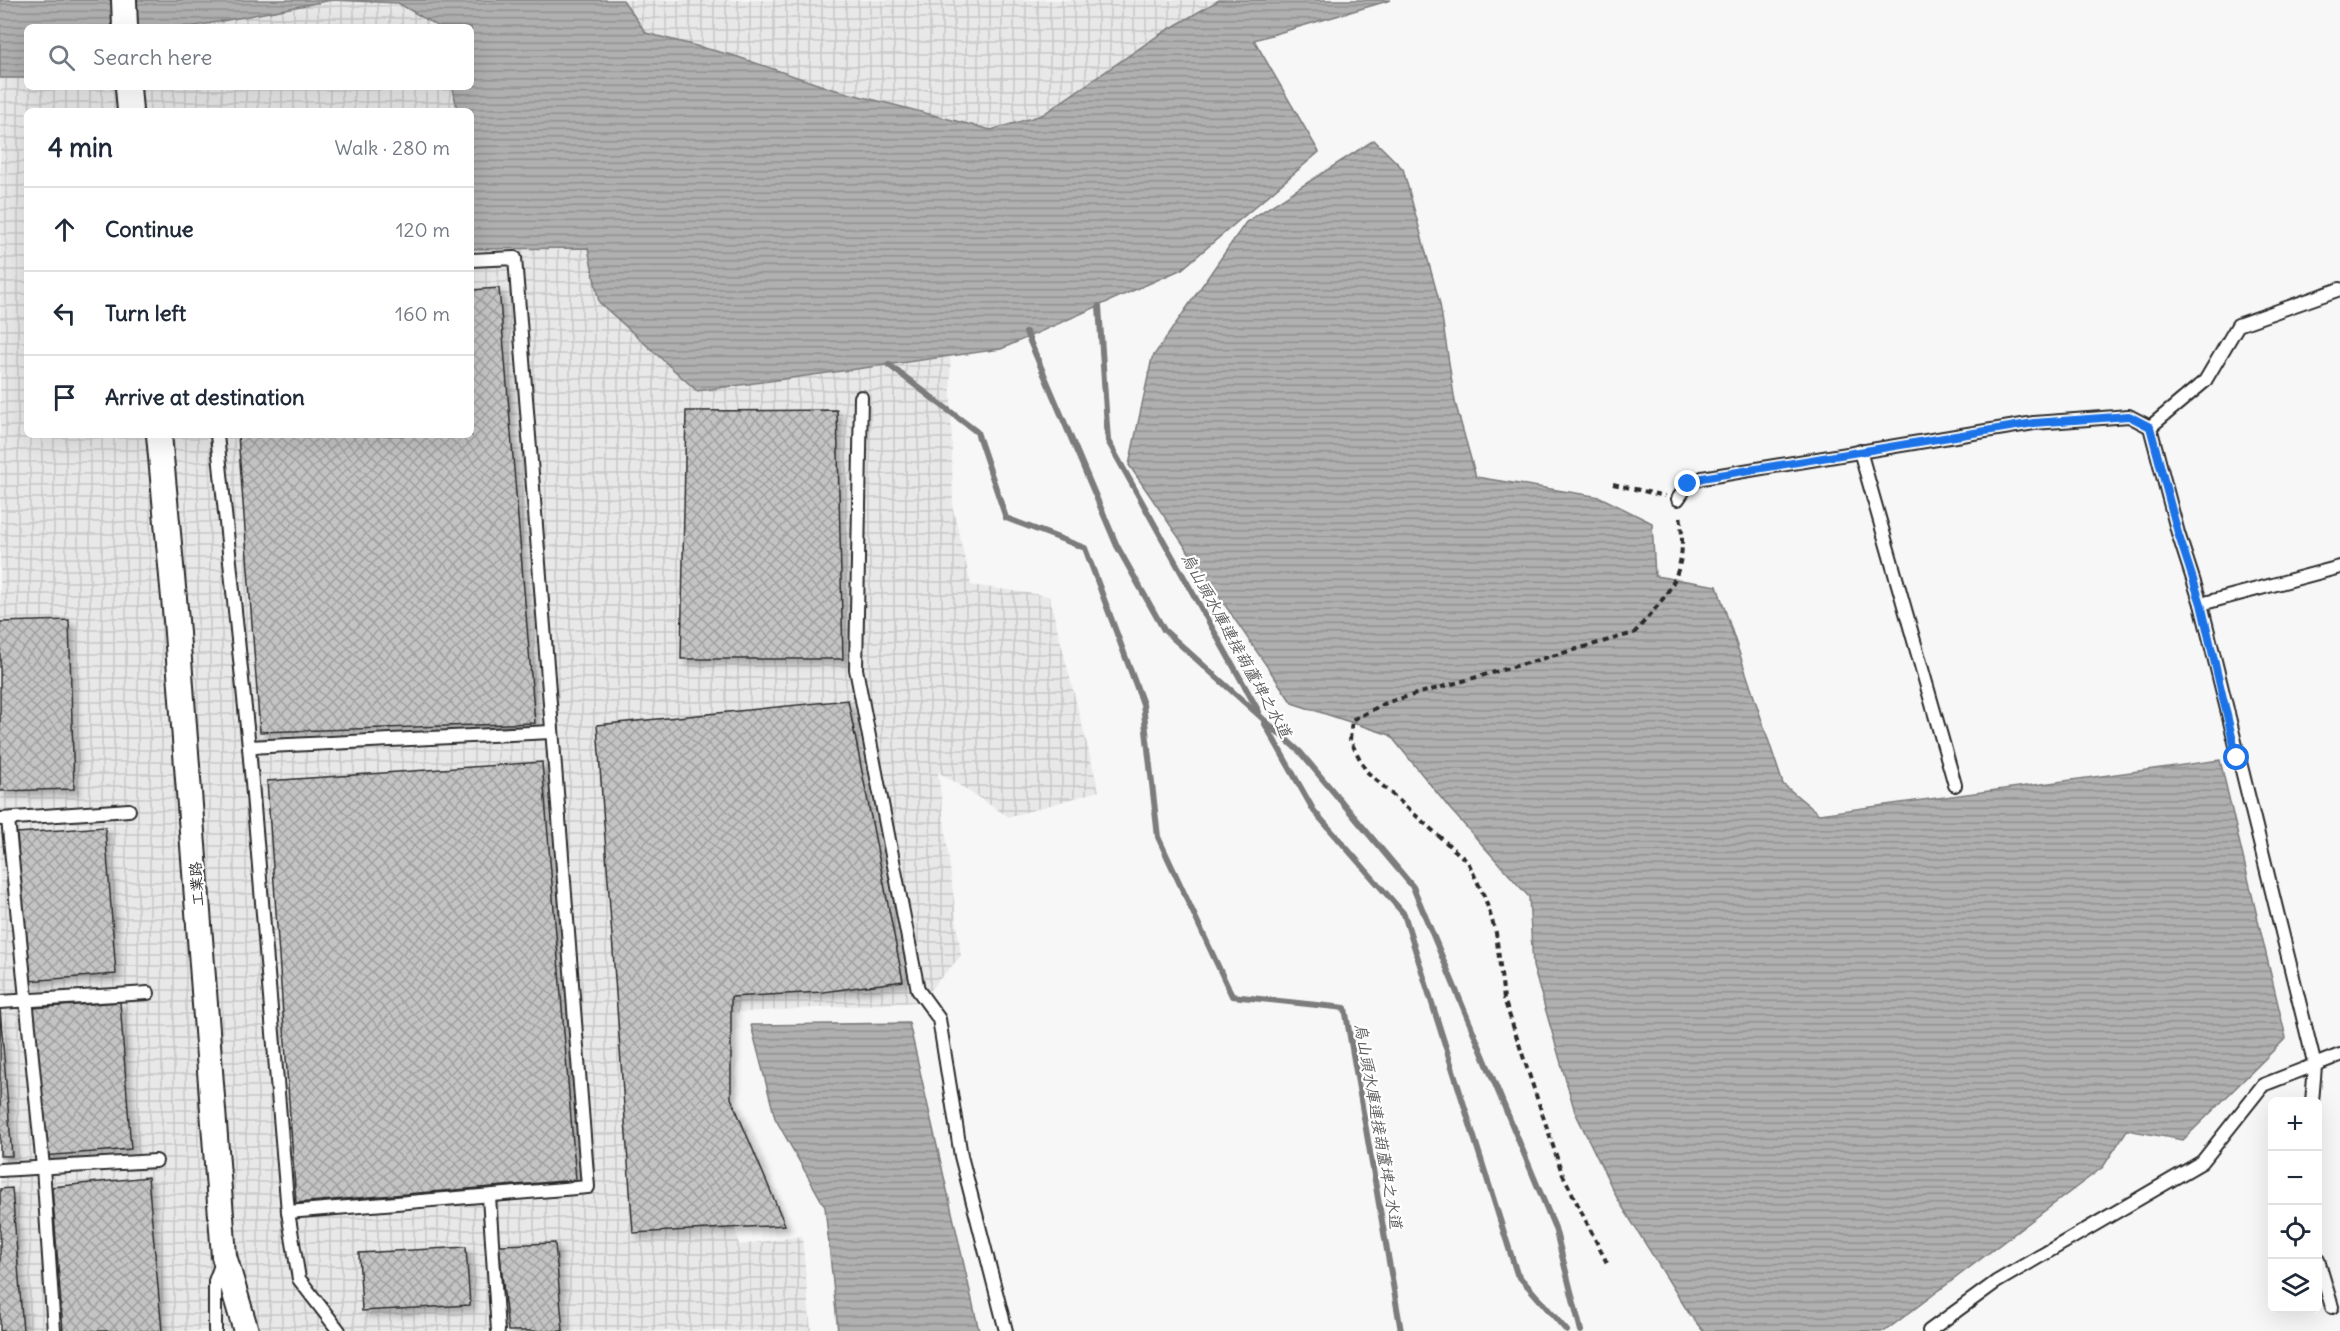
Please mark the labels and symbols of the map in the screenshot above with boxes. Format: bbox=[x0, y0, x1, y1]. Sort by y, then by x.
route end bbox=[1674, 470, 1700, 496]
water label: 烏山頭水庫連接葫蘆埤之水道 bbox=[1178, 549, 1297, 743]
route start bbox=[2223, 744, 2249, 770]
street label: 工業路 bbox=[185, 861, 208, 907]
water label: 烏山頭水庫連接葫蘆埤之水道 bbox=[1351, 1022, 1407, 1232]

